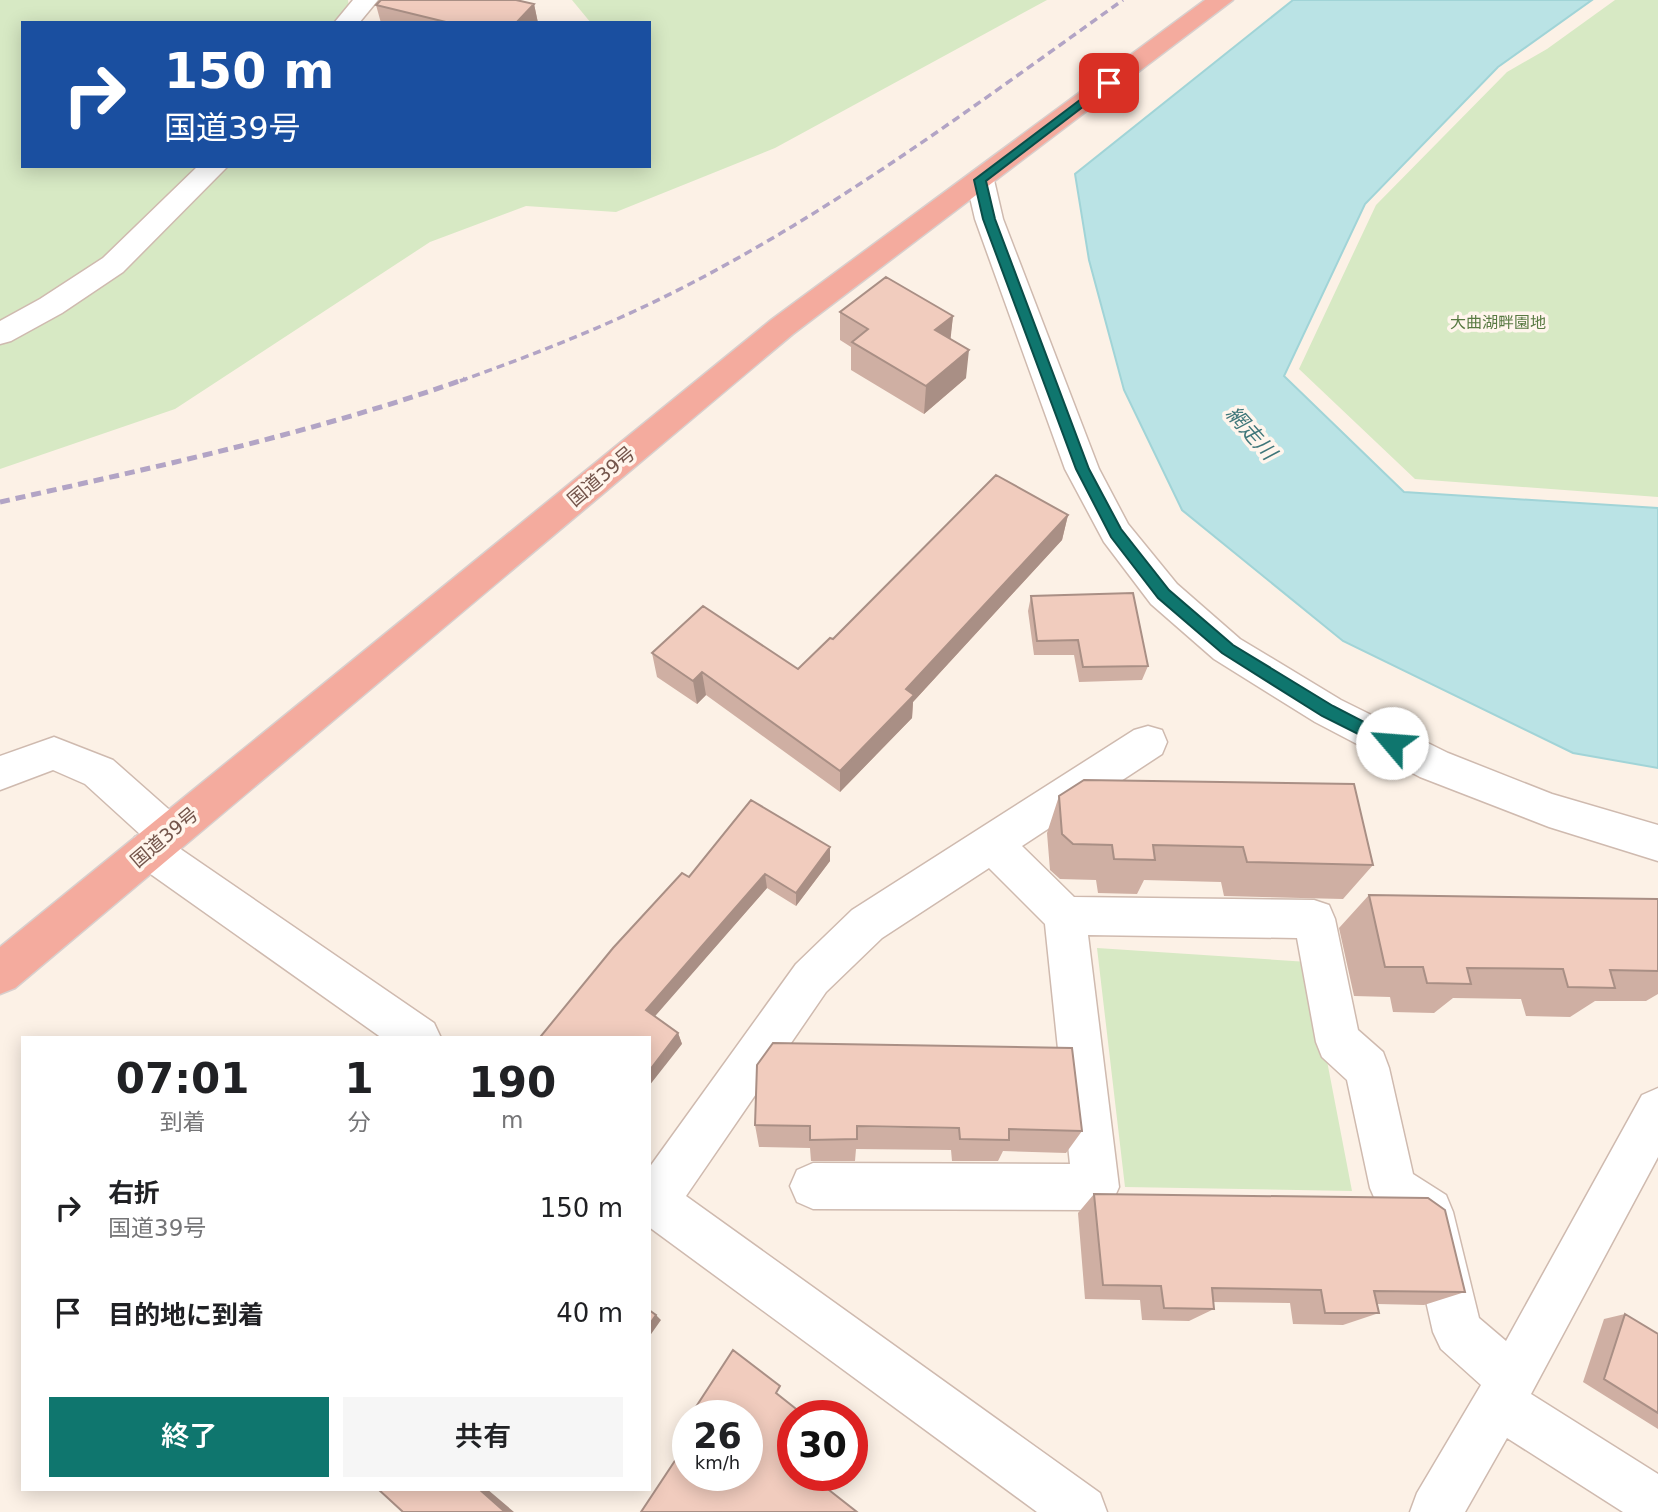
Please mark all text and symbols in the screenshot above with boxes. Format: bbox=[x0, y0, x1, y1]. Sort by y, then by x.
text: 150 m bbox=[164, 43, 334, 100]
icon: right bbox=[49, 49, 140, 140]
pin bbox=[1079, 53, 1139, 113]
icon: arrive bbox=[1090, 64, 1128, 102]
text: 国道39号 bbox=[164, 109, 301, 147]
park label: 大曲湖畔園地 bbox=[1450, 313, 1546, 332]
water label: 網走川 bbox=[1221, 402, 1282, 466]
street label: 国道39号 bbox=[563, 441, 639, 511]
position arrow bbox=[1355, 706, 1429, 780]
street label: 国道39号 bbox=[126, 802, 202, 872]
text: 07:01 bbox=[116, 1054, 250, 1103]
text: 1 bbox=[344, 1054, 374, 1103]
text: 190 bbox=[468, 1058, 556, 1107]
text: m bbox=[501, 1107, 524, 1133]
text: 到着 bbox=[160, 1109, 206, 1135]
text: 分 bbox=[348, 1109, 371, 1135]
text: 右折 bbox=[108, 1178, 160, 1208]
icon: right bbox=[49, 1189, 87, 1227]
text: 150 m bbox=[540, 1193, 623, 1223]
text: 国道39号 bbox=[108, 1215, 206, 1241]
icon: arrive bbox=[49, 1294, 87, 1332]
text: 40 m bbox=[556, 1298, 623, 1328]
text: 目的地に到着 bbox=[108, 1300, 264, 1330]
button: 終了 bbox=[49, 1397, 329, 1477]
button: 共有 bbox=[343, 1397, 623, 1477]
speed limit sign: 30 bbox=[777, 1400, 868, 1491]
text: 26 bbox=[693, 1416, 742, 1456]
text: km/h bbox=[695, 1452, 740, 1473]

